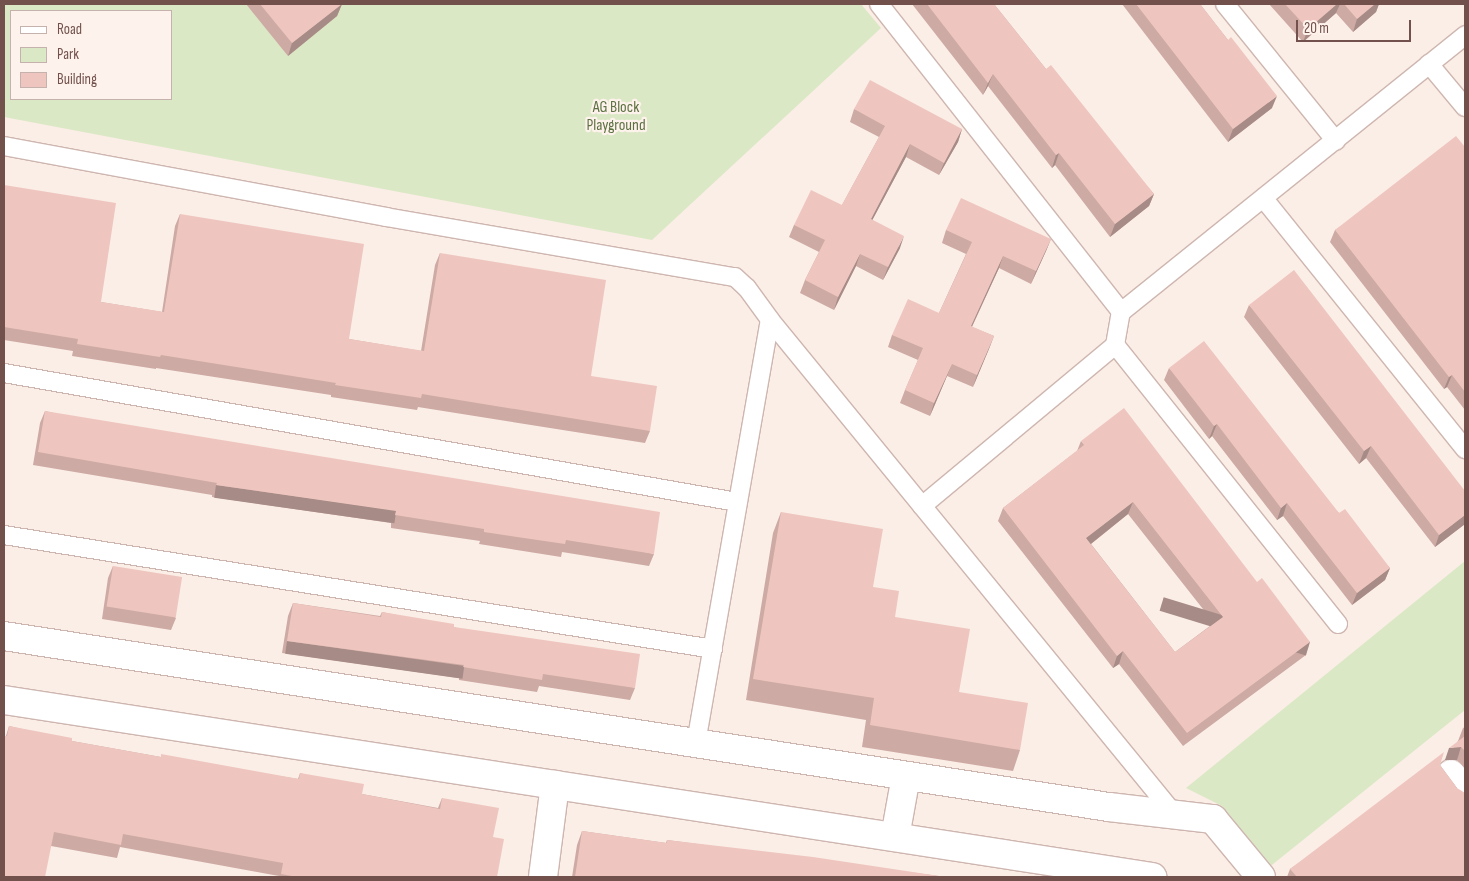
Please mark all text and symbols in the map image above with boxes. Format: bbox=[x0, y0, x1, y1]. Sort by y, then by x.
legend bbox=[10, 10, 172, 100]
scale bar bbox=[1299, 10, 1414, 42]
text: 20 m bbox=[1304, 19, 1329, 38]
text: Road bbox=[57, 20, 82, 39]
text: Park bbox=[57, 45, 79, 64]
text: Building bbox=[57, 70, 97, 89]
park label: AG Block Playground bbox=[586, 98, 646, 136]

